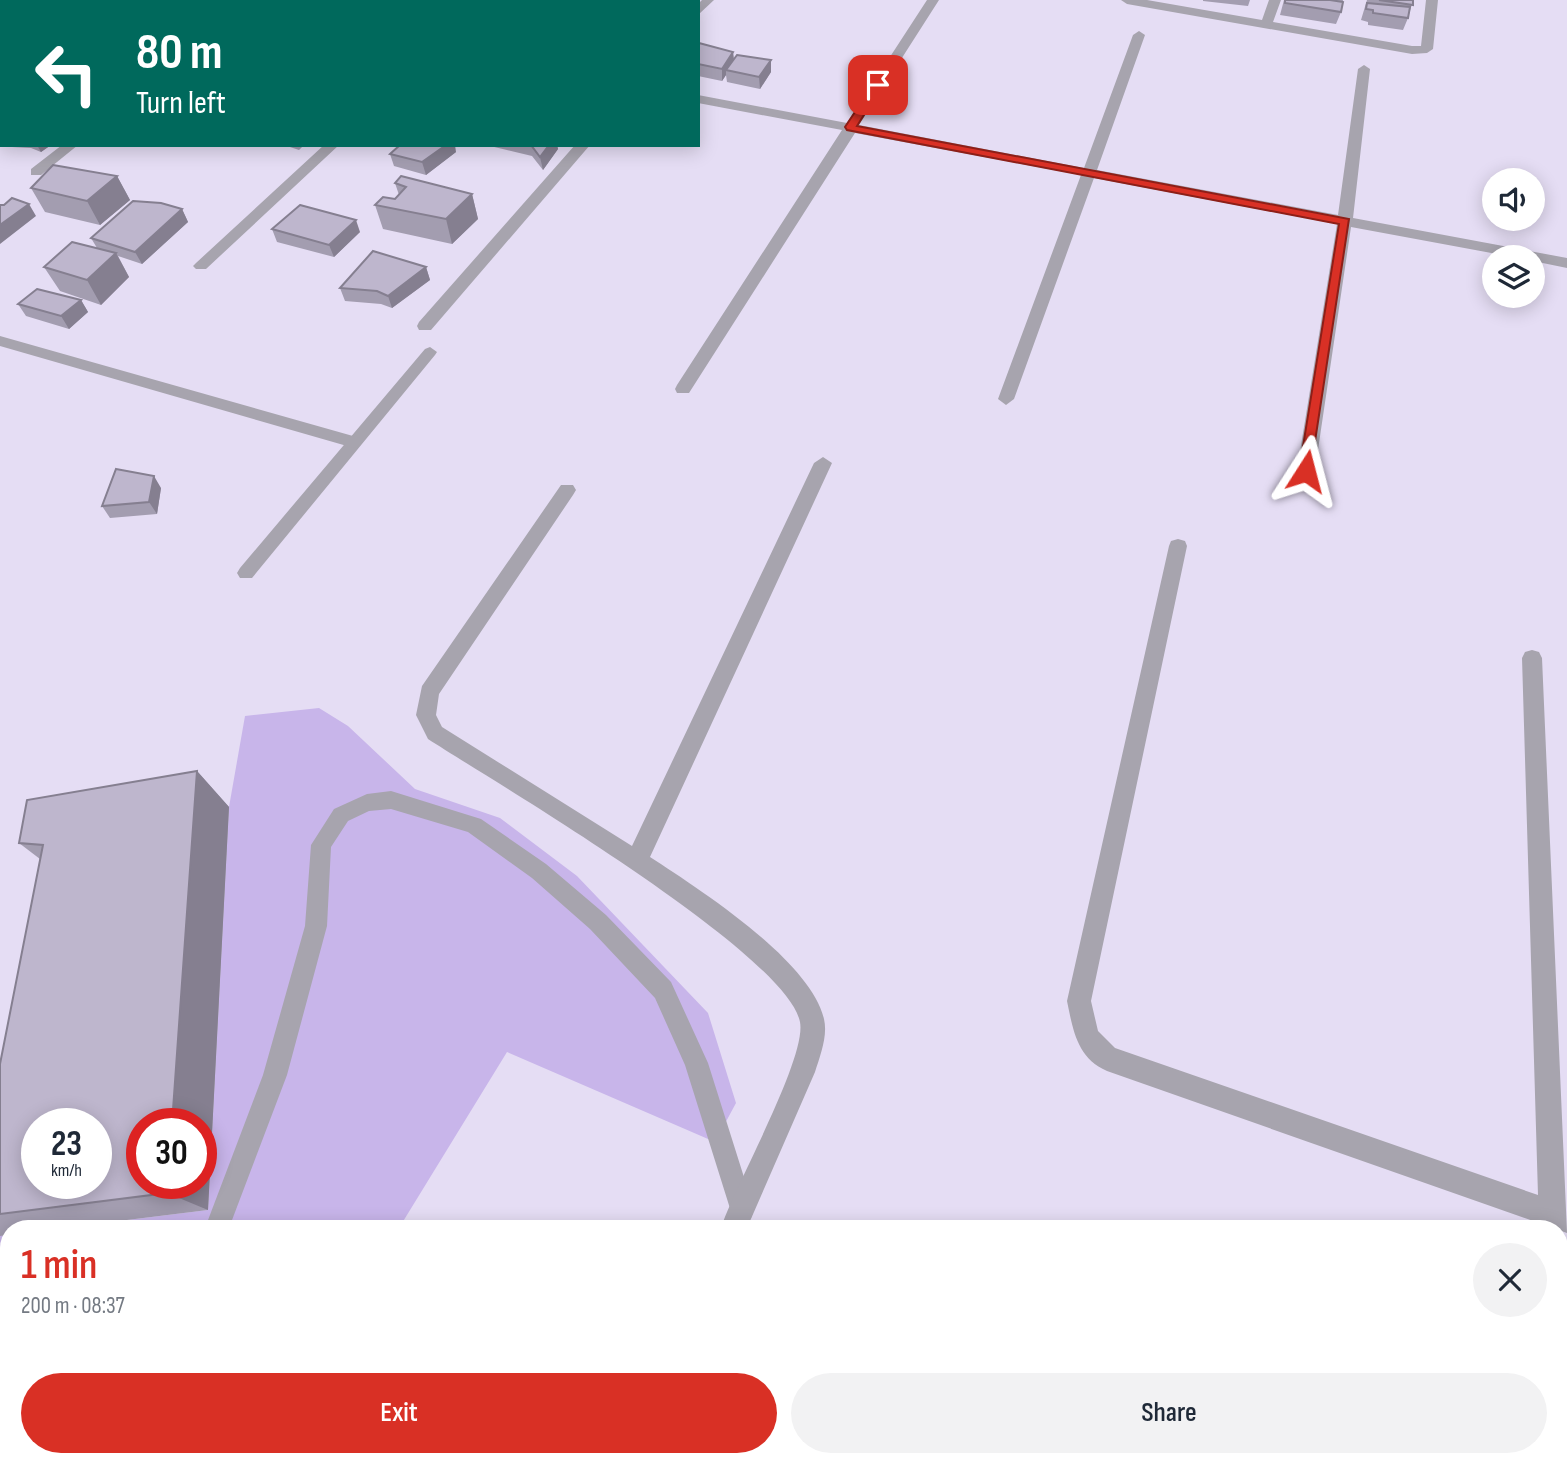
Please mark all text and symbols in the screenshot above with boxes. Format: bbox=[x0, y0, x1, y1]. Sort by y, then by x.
text: 80 m bbox=[136, 24, 223, 83]
icon: left bbox=[21, 28, 112, 119]
pin bbox=[848, 55, 908, 115]
icon: arrive bbox=[859, 66, 897, 104]
text: Turn left bbox=[136, 84, 226, 123]
map controls bbox=[1482, 168, 1545, 308]
button: sound bbox=[1482, 168, 1545, 231]
button: layers bbox=[1482, 245, 1545, 308]
position arrow bbox=[1269, 434, 1343, 508]
speed limit sign: 30 bbox=[126, 1108, 217, 1199]
text: 23 bbox=[51, 1123, 82, 1166]
text: km/h bbox=[51, 1160, 82, 1181]
text: 1 min bbox=[21, 1240, 97, 1291]
button: close bbox=[1473, 1243, 1547, 1317]
text: 200 m · 08:37 bbox=[21, 1292, 125, 1320]
button: Exit bbox=[21, 1373, 777, 1453]
button: Share bbox=[791, 1373, 1547, 1453]

